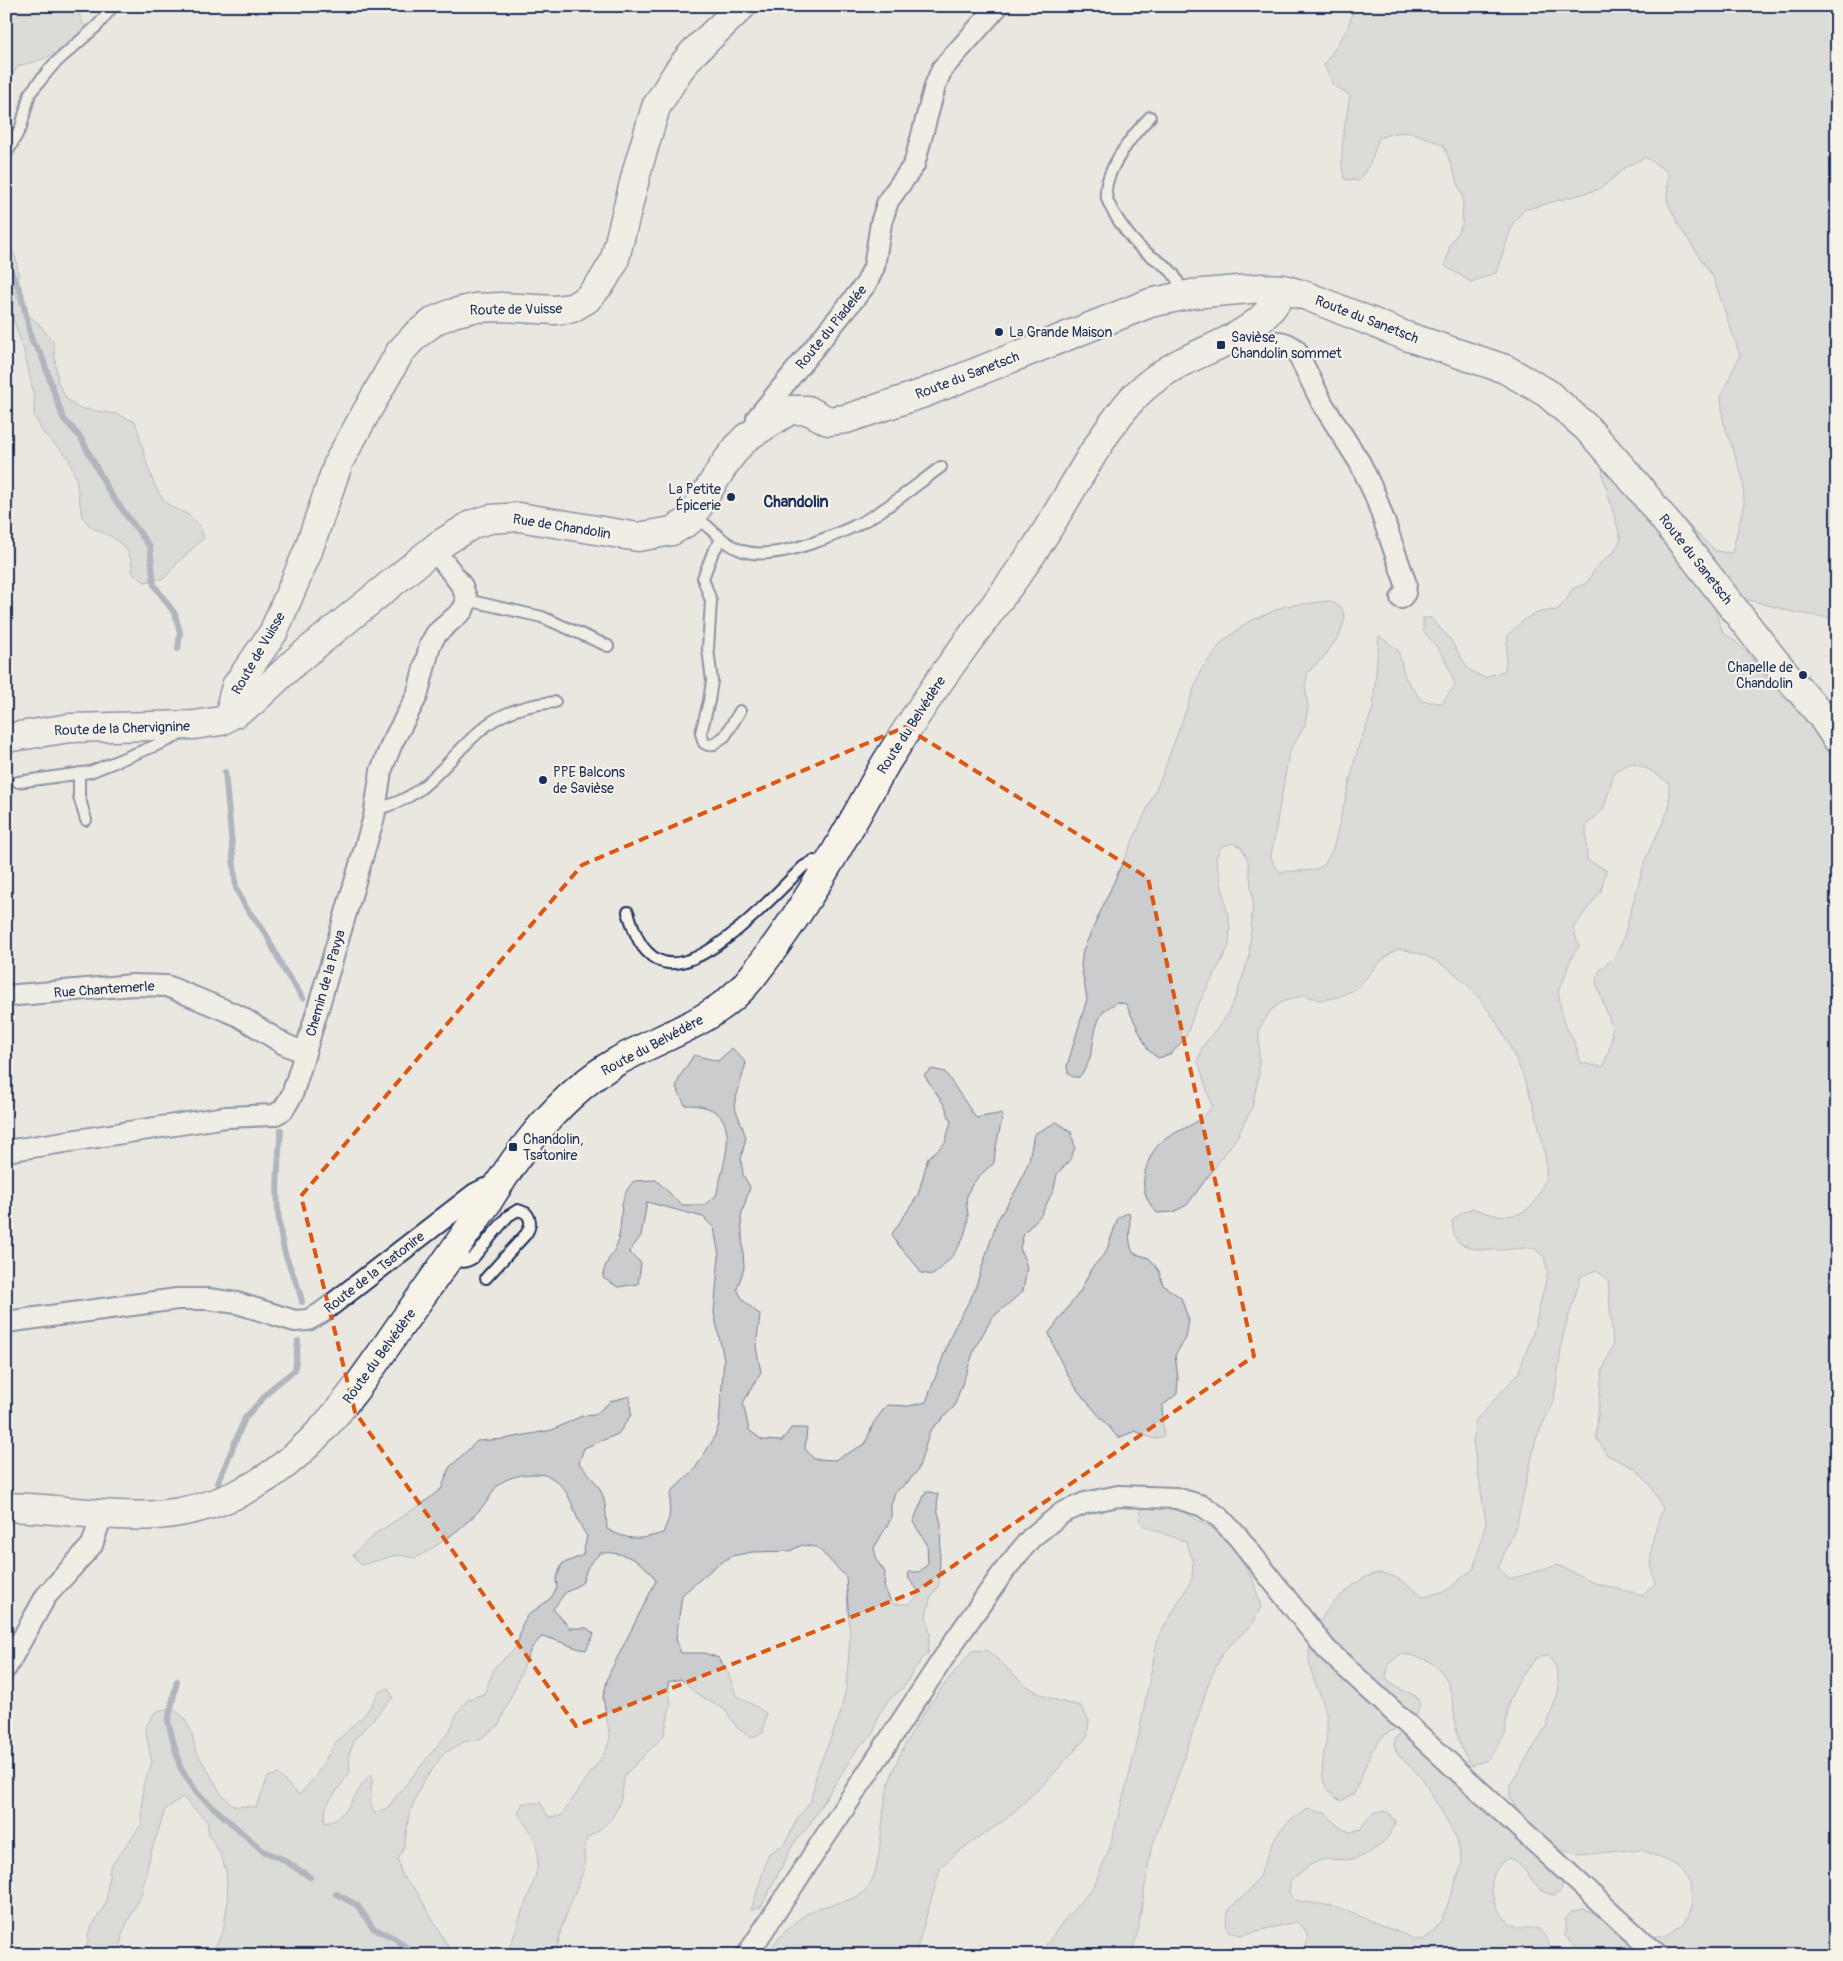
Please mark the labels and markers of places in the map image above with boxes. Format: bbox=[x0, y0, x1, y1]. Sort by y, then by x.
place label: La Grande Maison bbox=[1009, 324, 1112, 341]
marker: La Grande Maison bbox=[993, 326, 1005, 338]
place label: Savièse, Chandolin sommet bbox=[1231, 329, 1342, 362]
marker: Savièse, Chandolin sommet bbox=[1215, 339, 1227, 351]
place label: La Petite Épicerie bbox=[668, 481, 721, 514]
marker: La Petite Épicerie bbox=[725, 491, 737, 503]
place label: Chapelle de Chandolin bbox=[1727, 659, 1793, 692]
marker: Chapelle de Chandolin bbox=[1797, 669, 1809, 681]
place label: PPE Balcons de Savièse bbox=[553, 764, 626, 797]
marker: PPE Balcons de Savièse bbox=[537, 774, 549, 786]
place label: Chandolin, Tsatonire bbox=[523, 1131, 583, 1164]
marker: Chandolin, Tsatonire bbox=[507, 1141, 519, 1153]

